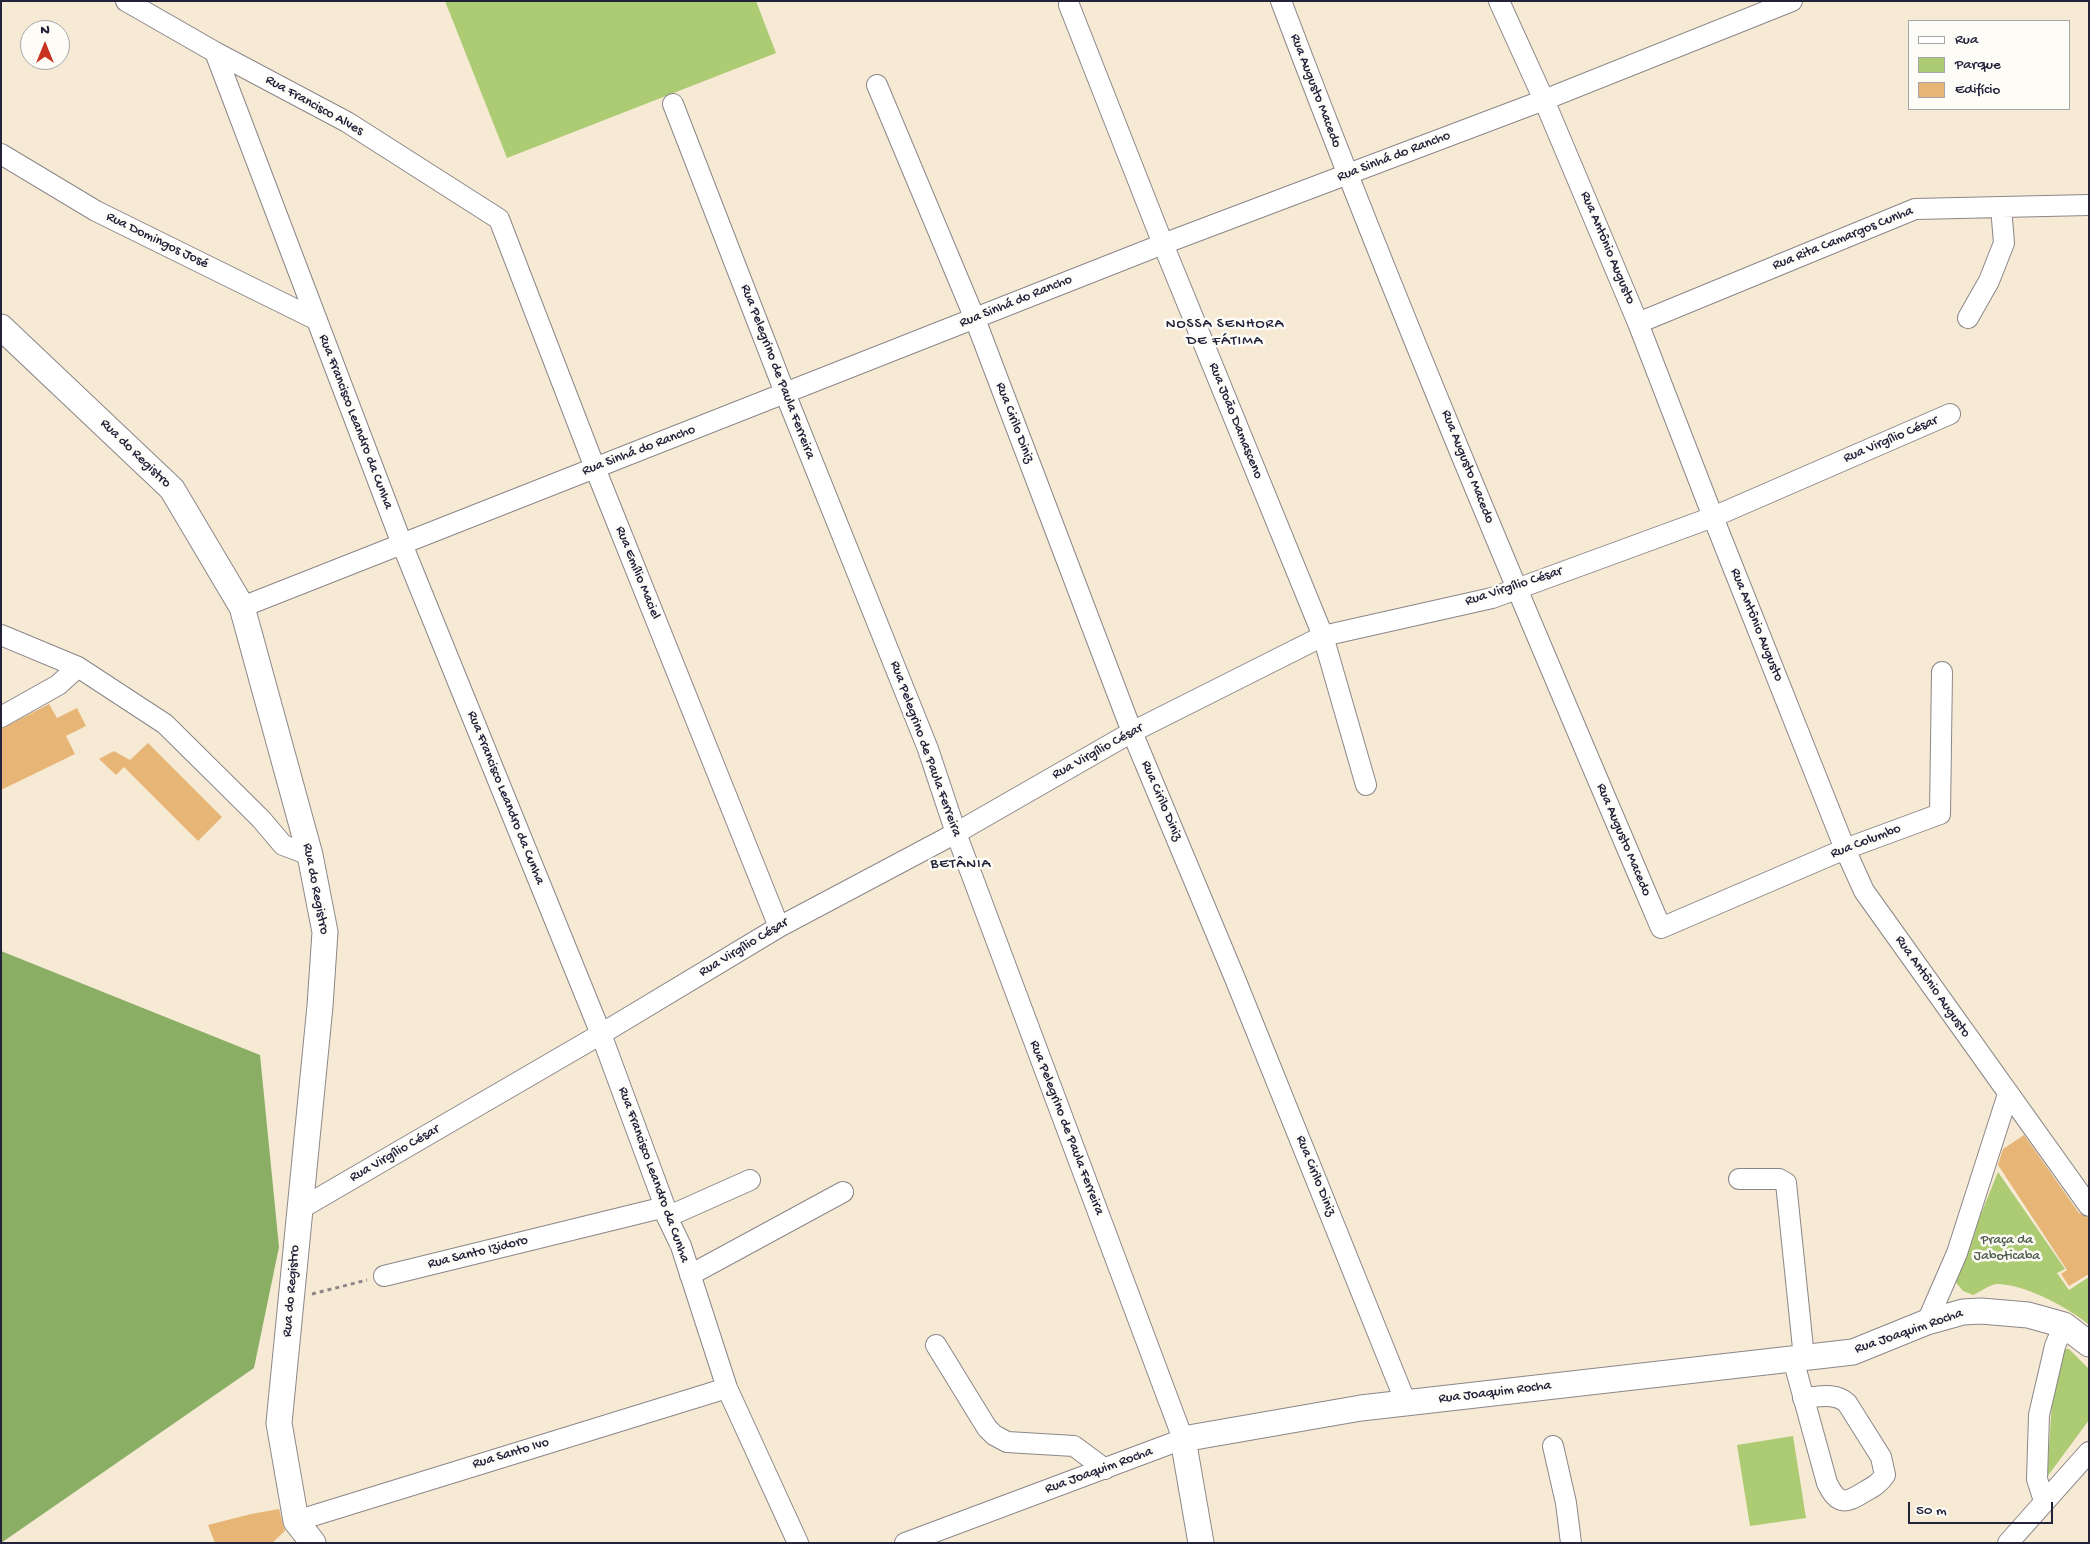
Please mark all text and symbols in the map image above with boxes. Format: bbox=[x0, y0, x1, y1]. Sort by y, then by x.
north arrow bbox=[20, 20, 70, 70]
legend bbox=[1908, 20, 2070, 110]
text: N bbox=[40, 22, 50, 39]
text: Rua bbox=[1955, 31, 1978, 49]
street label: Rua Augusto Macedo bbox=[1286, 32, 1344, 150]
text: Parque bbox=[1955, 56, 2001, 74]
street label: Rua Francisco Alves bbox=[262, 72, 366, 140]
text: Edifício bbox=[1955, 81, 2000, 99]
street label: Rua Sinhá do Rancho bbox=[1335, 128, 1453, 186]
street label: Rua Antônio Augusto bbox=[1576, 189, 1638, 307]
street label: Rua Rita Camargos Cunha bbox=[1770, 203, 1916, 275]
street label: Rua Domingos José bbox=[103, 209, 211, 273]
street label: Rua Sinhá do Rancho bbox=[957, 272, 1075, 332]
street label: Rua Pelegrino de Paula Ferreira bbox=[736, 282, 818, 462]
district label: NOSSA SENHORA DE FÁTIMA bbox=[1164, 316, 1286, 351]
street label: Rua Francisco Leandro da Cunha bbox=[314, 332, 396, 512]
street label: Rua João Damasceno bbox=[1204, 361, 1266, 481]
street label: Rua Cirilo Diniz bbox=[991, 380, 1037, 466]
street label: Rua Augusto Macedo bbox=[1437, 408, 1497, 526]
street label: Rua Virgílio César bbox=[1841, 413, 1941, 467]
street label: Rua do Registro bbox=[96, 416, 174, 492]
street label: Rua Sinhá do Rancho bbox=[580, 422, 698, 480]
street label: Rua Emílio Maciel bbox=[611, 524, 663, 622]
street label: Rua Virgílio César bbox=[1463, 563, 1565, 611]
street label: Rua Antônio Augusto bbox=[1726, 566, 1786, 684]
street label: Rua Pelegrino de Paula Ferreira bbox=[885, 659, 965, 839]
street label: Rua Francisco Leandro da Cunha bbox=[462, 709, 548, 887]
street label: Rua Virgílio César bbox=[1050, 720, 1146, 784]
street label: Rua Cirilo Diniz bbox=[1137, 758, 1185, 844]
street label: Rua Augusto Macedo bbox=[1592, 781, 1654, 899]
street label: Rua Columbo bbox=[1828, 821, 1904, 863]
street label: Rua do Registro bbox=[298, 842, 332, 936]
district label: BETÂNIA bbox=[930, 856, 992, 874]
street label: Rua Virgílio César bbox=[696, 915, 792, 981]
street label: Rua Antônio Augusto bbox=[1891, 933, 1973, 1041]
street label: Rua Pelegrino de Paula Ferreira bbox=[1025, 1038, 1107, 1218]
street label: Rua Francisco Leandro da Cunha bbox=[613, 1085, 693, 1265]
street label: Rua Virgílio César bbox=[347, 1121, 443, 1187]
street label: Rua Cirilo Diniz bbox=[1291, 1133, 1339, 1219]
street label: Rua Santo Izidoro bbox=[426, 1232, 530, 1274]
park label: Praça da Jaboticaba bbox=[1974, 1233, 2040, 1266]
street label: Rua do Registro bbox=[280, 1244, 304, 1338]
street label: Rua Joaquim Rocha bbox=[1853, 1306, 1965, 1358]
street label: Rua Joaquim Rocha bbox=[1438, 1378, 1552, 1408]
street label: Rua Santo Ivo bbox=[471, 1434, 551, 1474]
street label: Rua Joaquim Rocha bbox=[1043, 1444, 1155, 1498]
scale bar bbox=[1910, 1492, 2055, 1524]
text: 50 m bbox=[1916, 1502, 1947, 1520]

